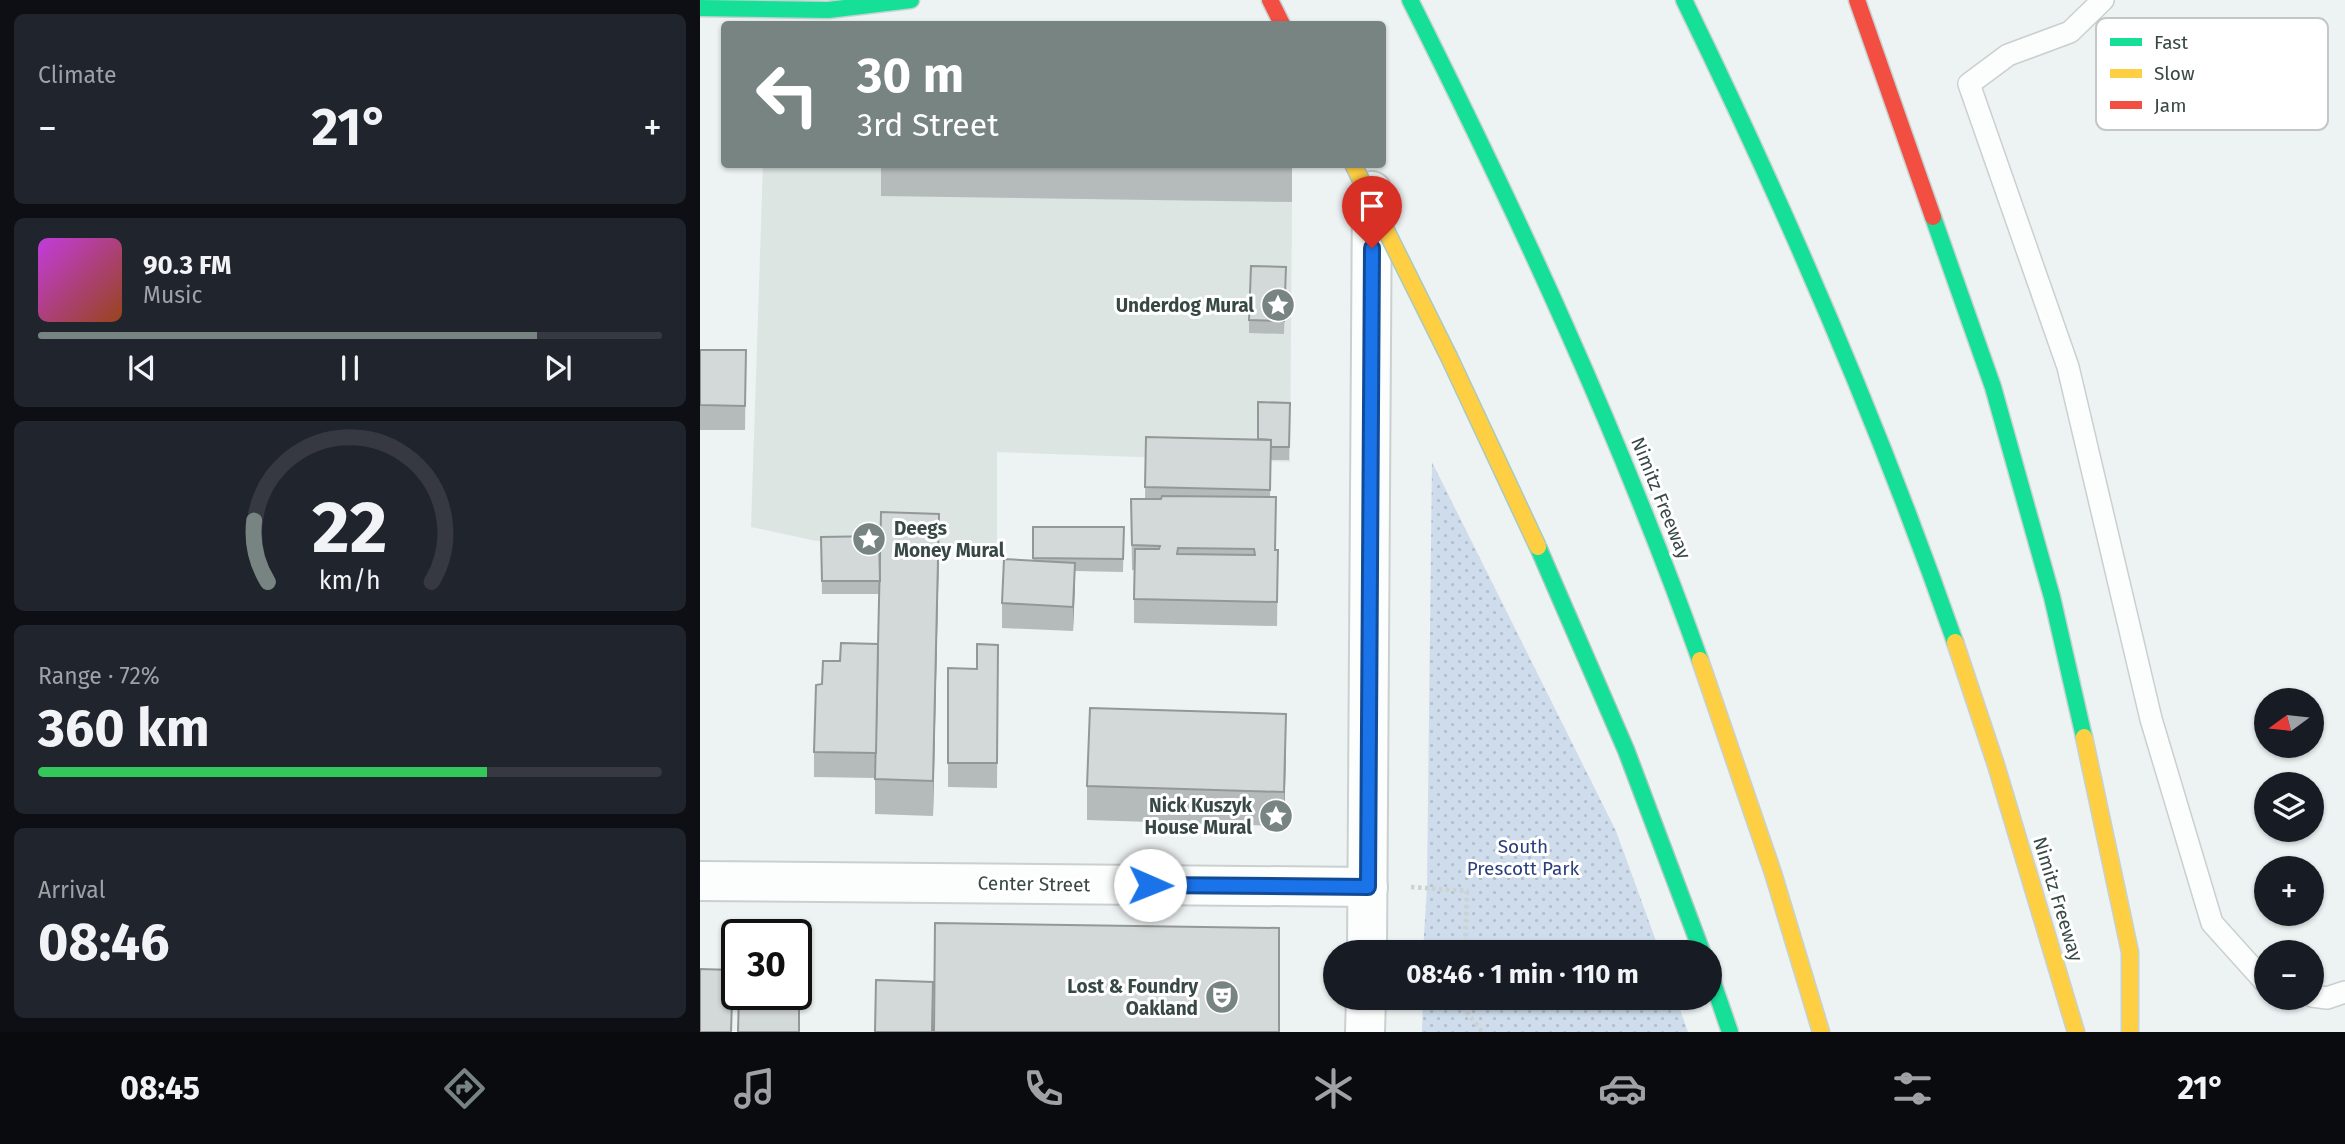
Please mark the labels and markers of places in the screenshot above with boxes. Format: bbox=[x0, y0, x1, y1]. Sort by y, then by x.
pin bbox=[1342, 176, 1402, 248]
place icon: Underdog Mural bbox=[1259, 286, 1297, 324]
place label: Underdog Mural bbox=[1116, 294, 1254, 317]
place label: Deegs Money Mural bbox=[894, 517, 1005, 562]
place icon: Deegs Money Mural bbox=[850, 520, 888, 558]
place label: Nick Kuszyk House Mural bbox=[1145, 794, 1252, 839]
place icon: Nick Kuszyk House Mural bbox=[1257, 797, 1295, 835]
place label: Lost & Foundry Oakland bbox=[1067, 975, 1198, 1020]
theatre icon: Lost & Foundry Oakland bbox=[1203, 978, 1241, 1016]

